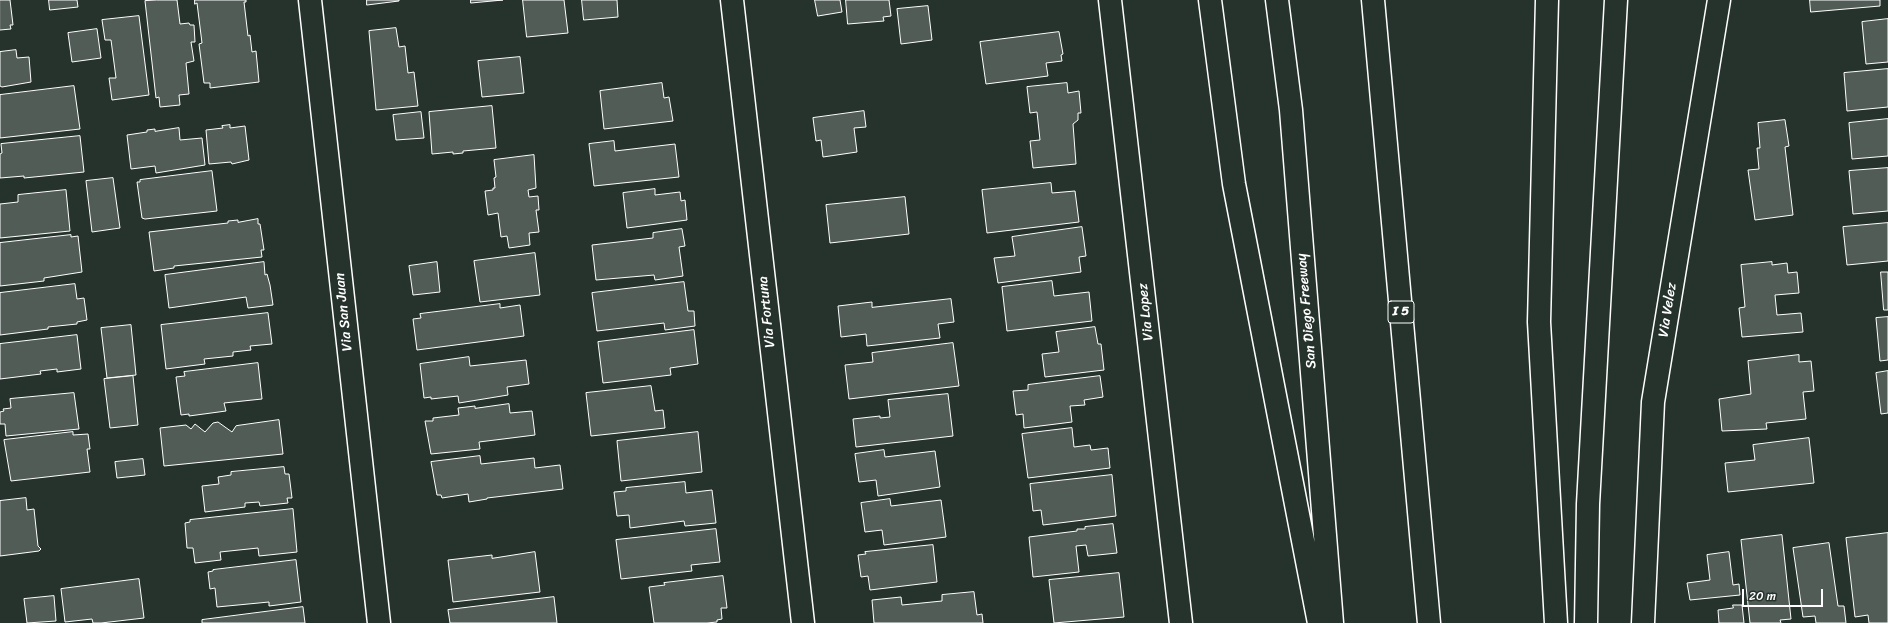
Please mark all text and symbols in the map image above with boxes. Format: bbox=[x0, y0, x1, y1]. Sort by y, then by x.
street label: San Diego Freeway bbox=[1294, 253, 1320, 369]
street label: Via San Juan bbox=[332, 272, 356, 352]
street label: Via Fortuna bbox=[755, 276, 779, 348]
street label: Via Velez bbox=[1655, 281, 1681, 339]
street label: Via Lopez bbox=[1135, 282, 1157, 342]
road number: I 5 bbox=[1388, 301, 1414, 323]
scale bar bbox=[1744, 581, 1825, 607]
text: 20 m bbox=[1749, 585, 1776, 607]

